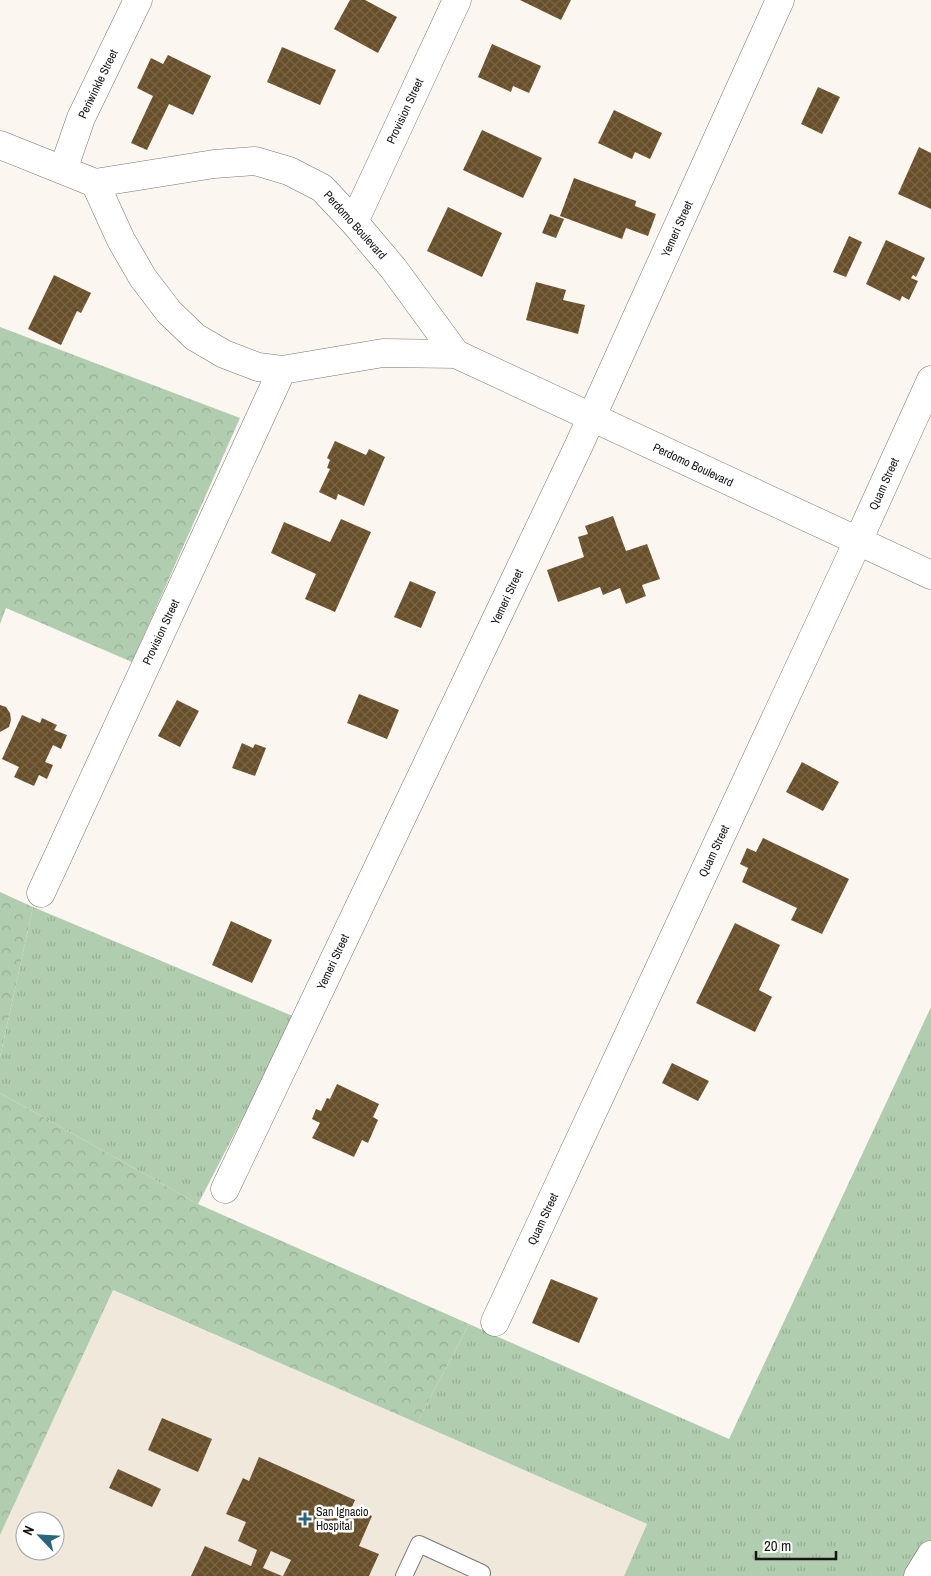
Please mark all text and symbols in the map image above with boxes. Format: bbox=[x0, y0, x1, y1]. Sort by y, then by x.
street label: Periwinkle Street bbox=[74, 47, 122, 121]
street label: Provision Street bbox=[383, 75, 427, 146]
street label: Perdomo Boulevard bbox=[320, 187, 390, 263]
street label: Yemeri Street bbox=[658, 198, 697, 260]
street label: Perdomo Boulevard bbox=[650, 439, 736, 491]
street label: Quam Street bbox=[865, 455, 903, 513]
street label: Yemeri Street bbox=[487, 566, 527, 628]
street label: Provision Street bbox=[139, 596, 183, 667]
street label: Quam Street bbox=[695, 822, 733, 880]
street label: Yemeri Street bbox=[313, 931, 353, 993]
street label: Quam Street bbox=[524, 1190, 562, 1248]
place label: San Ignacio Hospital bbox=[316, 1504, 369, 1534]
north arrow bbox=[15, 1511, 65, 1561]
marker: San Ignacio Hospital bbox=[298, 1512, 312, 1526]
text: N bbox=[18, 1523, 38, 1538]
scale bar bbox=[756, 1528, 836, 1560]
text: 20 m bbox=[764, 1535, 791, 1556]

